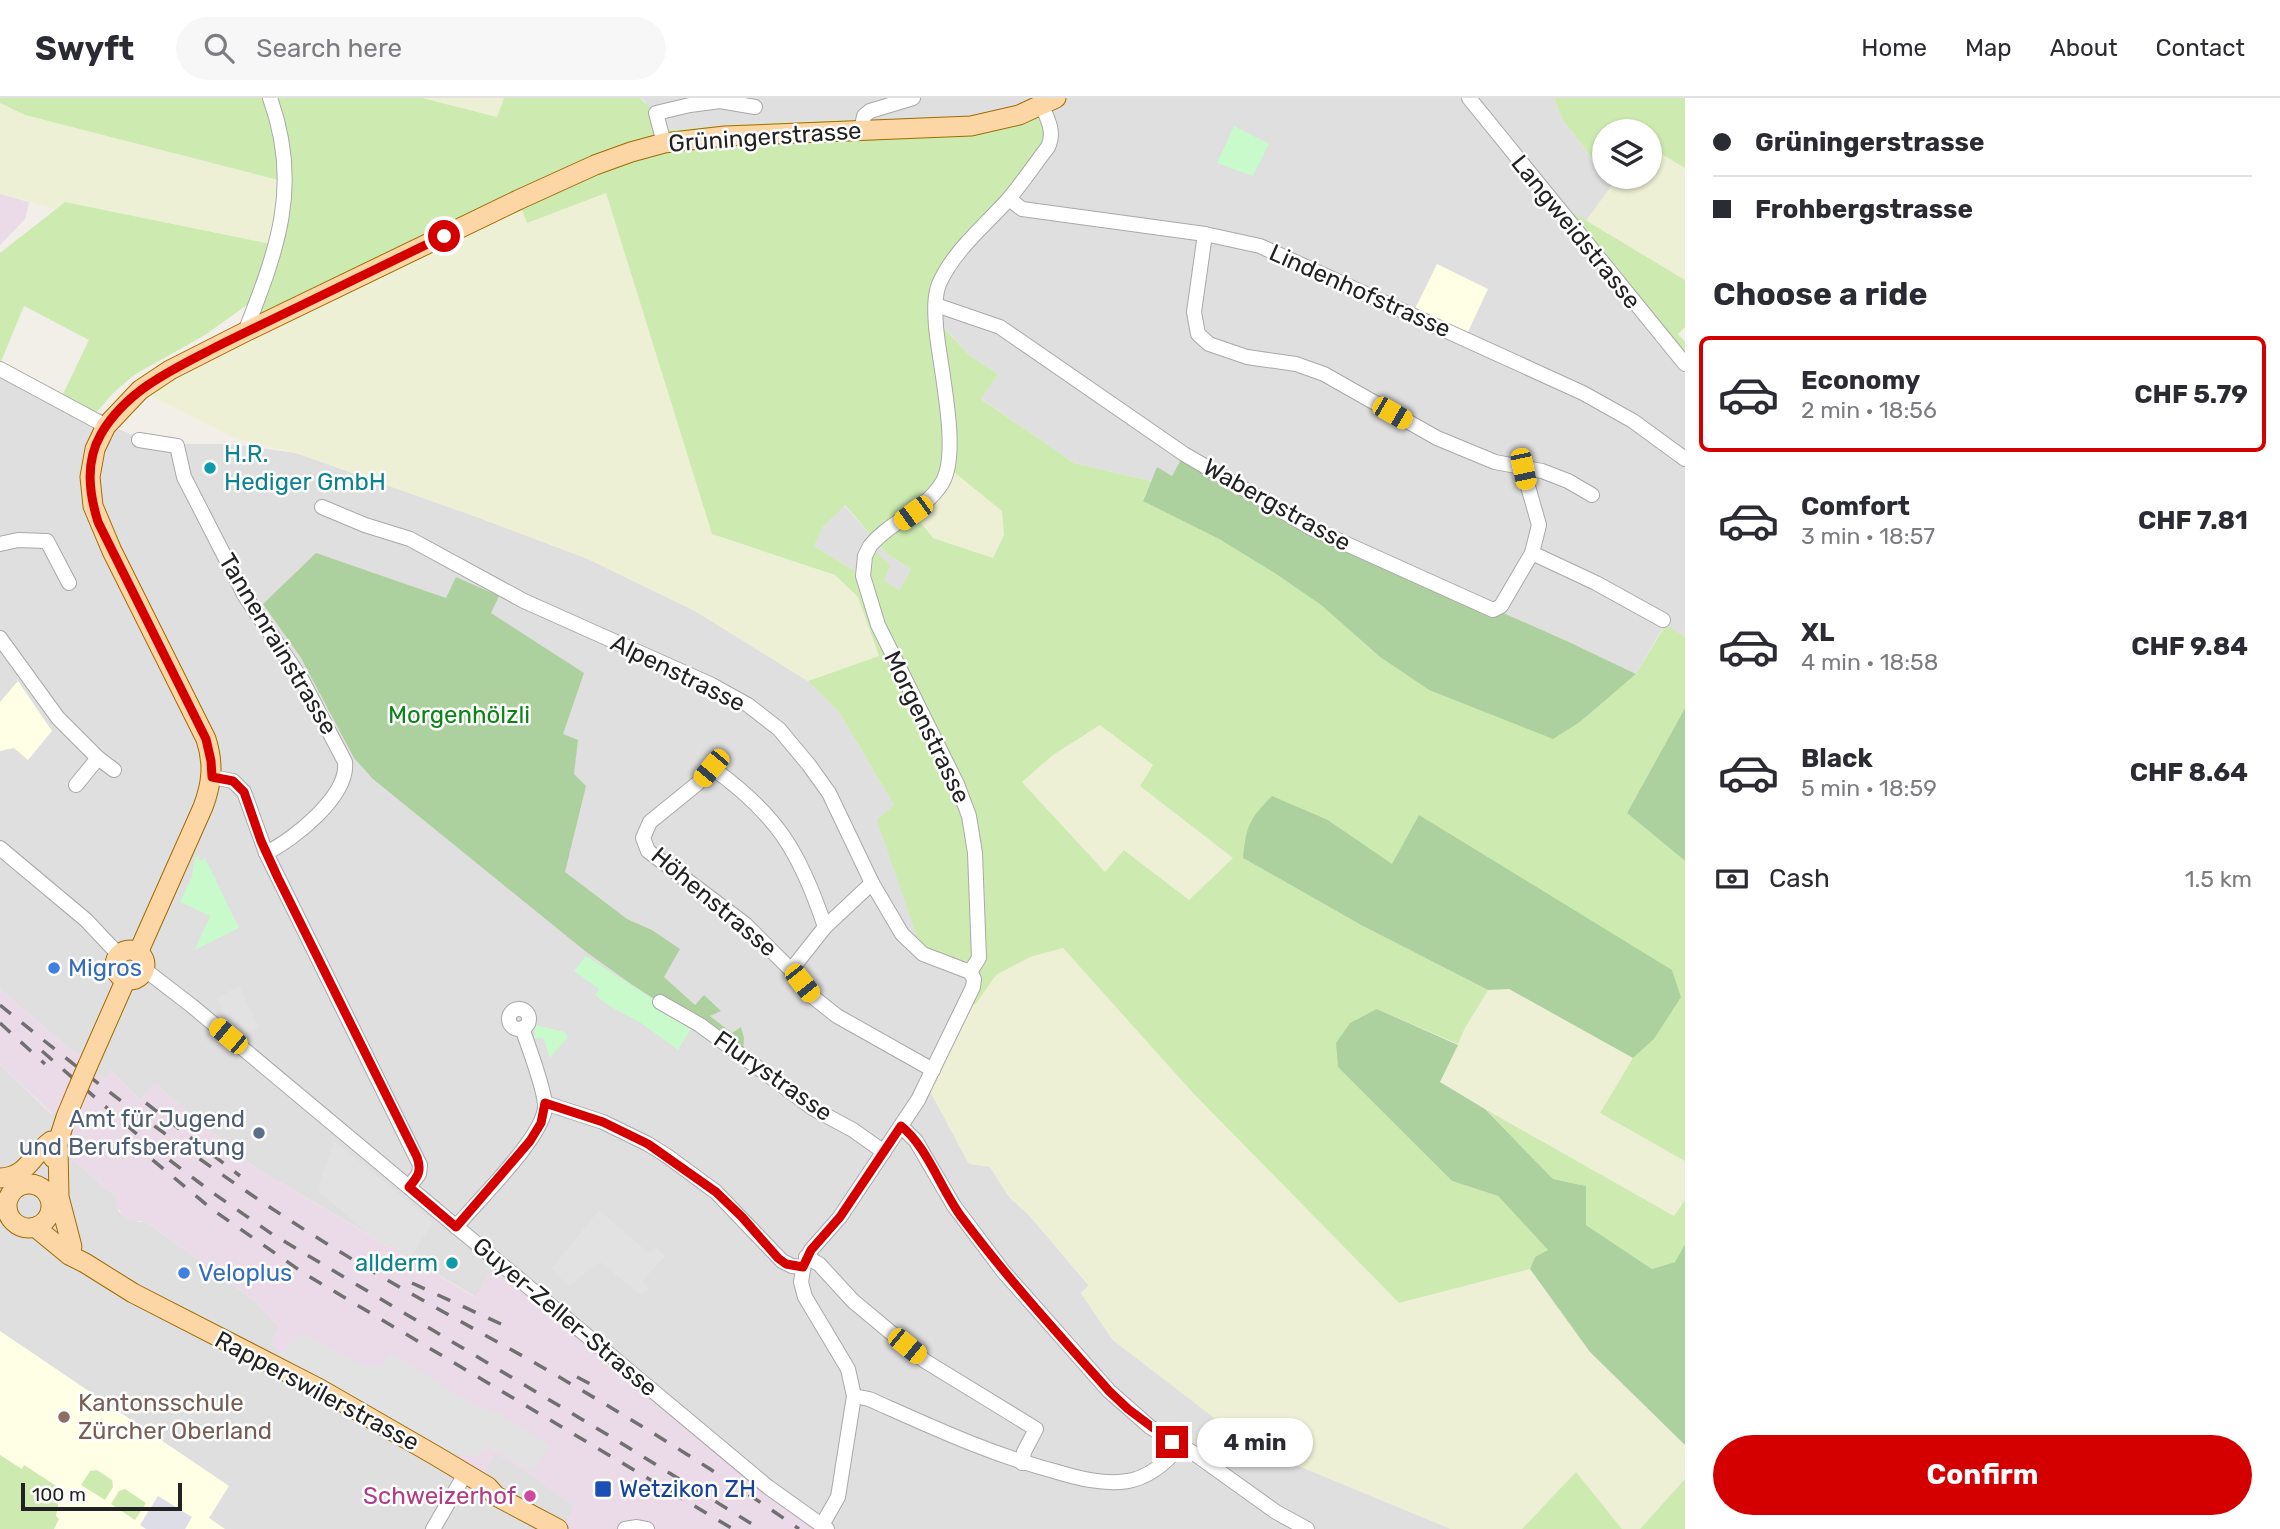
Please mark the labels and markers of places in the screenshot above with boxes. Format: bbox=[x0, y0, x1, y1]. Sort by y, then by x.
place label: H.R. Hediger GmbH bbox=[224, 440, 386, 496]
marker: H.R. Hediger GmbH bbox=[202, 460, 218, 476]
place label: Migros bbox=[68, 954, 142, 982]
marker: Migros bbox=[46, 960, 62, 976]
place label: Amt für Jugend und Berufsberatung bbox=[19, 1105, 245, 1161]
marker: Amt für Jugend und Berufsberatung bbox=[251, 1125, 267, 1141]
place label: allderm bbox=[355, 1249, 438, 1277]
marker: allderm bbox=[444, 1255, 460, 1271]
place label: Veloplus bbox=[198, 1259, 292, 1287]
marker: Veloplus bbox=[176, 1265, 192, 1281]
place label: Kantonsschule Zürcher Oberland bbox=[78, 1389, 272, 1445]
marker: Kantonsschule Zürcher Oberland bbox=[56, 1409, 72, 1425]
place label: Wetzikon ZH bbox=[619, 1475, 756, 1503]
marker: Wetzikon ZH bbox=[593, 1479, 613, 1499]
place label: Schweizerhof bbox=[363, 1482, 517, 1510]
marker: Schweizerhof bbox=[522, 1488, 538, 1504]

